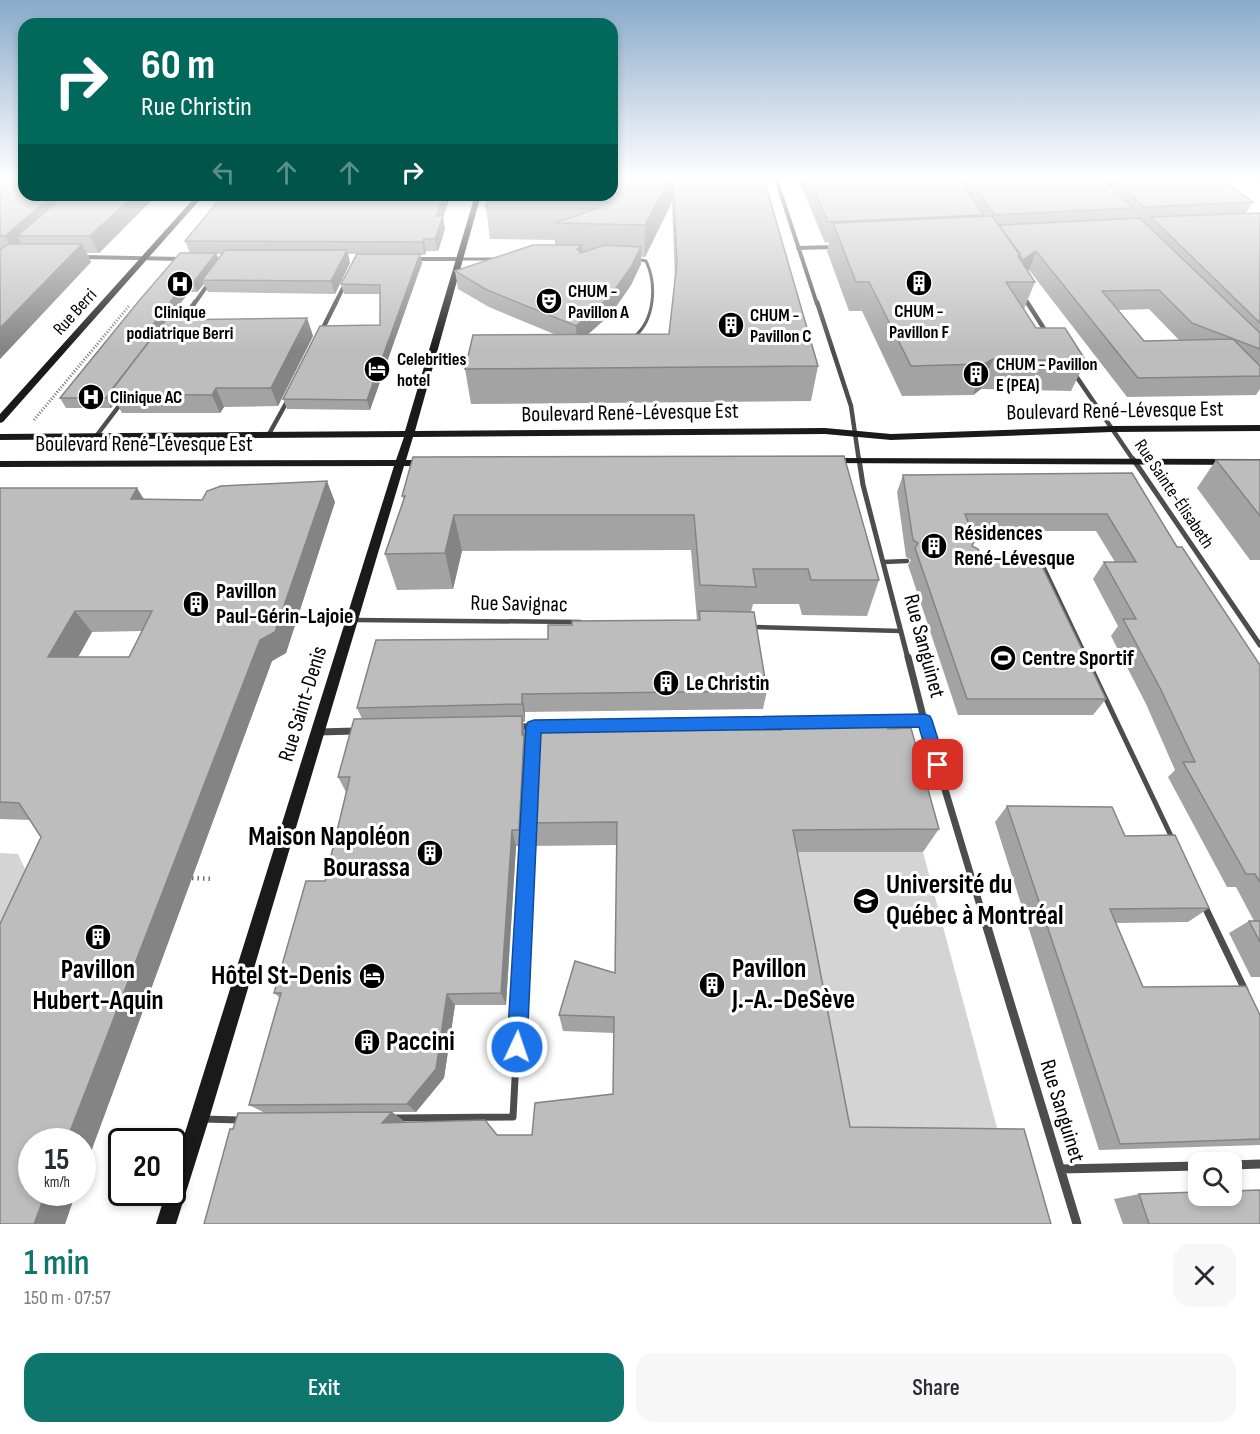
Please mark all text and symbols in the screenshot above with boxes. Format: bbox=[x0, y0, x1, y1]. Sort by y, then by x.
text: 60 m bbox=[141, 40, 215, 91]
icon: right bbox=[42, 42, 120, 120]
text: Rue Christin bbox=[141, 91, 252, 123]
icon: left bbox=[207, 156, 240, 189]
icon: ahead bbox=[270, 156, 303, 189]
icon: ahead bbox=[333, 156, 366, 189]
icon: right bbox=[396, 156, 429, 189]
building icon: CHUM - Pavillon F bbox=[904, 268, 934, 298]
hospital icon: Clinique podiatrique Berri bbox=[165, 269, 195, 299]
place label: CHUM - Pavillon A bbox=[568, 281, 629, 323]
street label: Rue Berri bbox=[49, 285, 101, 339]
theatre icon: CHUM - Pavillon A bbox=[534, 286, 564, 316]
place label: CHUM - Pavillon F bbox=[889, 301, 949, 343]
place label: Clinique podiatrique Berri bbox=[127, 302, 233, 344]
place label: CHUM - Pavillon C bbox=[750, 305, 812, 347]
building icon: CHUM - Pavillon C bbox=[716, 310, 746, 340]
place label: Celebrities hotel bbox=[397, 349, 466, 391]
hotel icon: Celebrities hotel bbox=[362, 354, 392, 384]
place label: CHUM - Pavillon E (PEA) bbox=[996, 354, 1098, 396]
building icon: CHUM - Pavillon E (PEA) bbox=[961, 359, 991, 389]
hospital icon: Clinique AC bbox=[76, 382, 106, 412]
place label: Clinique AC bbox=[110, 387, 182, 408]
street label: Boulevard René-Lévesque Est bbox=[1006, 396, 1224, 426]
street label: Boulevard René-Lévesque Est bbox=[521, 398, 739, 428]
street label: Boulevard René-Lévesque Est bbox=[35, 431, 253, 458]
street label: Rue Sainte-Élisabeth bbox=[1130, 436, 1218, 552]
place label: Résidences René-Lévesque bbox=[954, 520, 1075, 572]
building icon: Résidences René-Lévesque bbox=[919, 531, 949, 561]
place label: Pavillon Paul-Gérin-Lajoie bbox=[216, 578, 353, 630]
building icon: Pavillon Paul-Gérin-Lajoie bbox=[181, 589, 211, 619]
street label: Rue Savignac bbox=[470, 590, 568, 618]
street label: Rue Sanguinet bbox=[897, 591, 951, 701]
street label: Rue Saint-Denis bbox=[273, 643, 333, 765]
sports icon: Centre Sportif bbox=[988, 643, 1018, 673]
place label: Centre Sportif bbox=[1022, 645, 1135, 672]
building icon: Le Christin bbox=[651, 668, 681, 698]
place label: Le Christin bbox=[686, 670, 770, 697]
pin bbox=[912, 739, 963, 790]
icon: arrive bbox=[921, 748, 954, 781]
place label: Maison Napoléon Bourassa bbox=[248, 821, 410, 884]
building icon: Maison Napoléon Bourassa bbox=[415, 838, 445, 868]
place label: Université du Québec à Montréal bbox=[886, 869, 1064, 932]
school or university icon: Université du Québec à Montréal bbox=[851, 886, 881, 916]
building icon: Pavillon Hubert-Aquin bbox=[83, 922, 113, 952]
place label: Pavillon J.-A.-DeSève bbox=[731, 953, 855, 1016]
place label: Pavillon Hubert-Aquin bbox=[32, 954, 164, 1017]
place label: Hôtel St-Denis bbox=[211, 960, 352, 992]
hotel icon: Hôtel St-Denis bbox=[357, 961, 387, 991]
building icon: Pavillon J.-A.-DeSève bbox=[697, 970, 727, 1000]
position arrow bbox=[485, 1015, 549, 1079]
place label: Paccini bbox=[386, 1026, 455, 1058]
building icon: Paccini bbox=[352, 1027, 382, 1057]
street label: Rue Sanguinet bbox=[1034, 1056, 1090, 1166]
speed limit sign: 20 bbox=[108, 1128, 186, 1206]
text: 15 bbox=[45, 1142, 70, 1178]
map controls bbox=[1188, 1152, 1242, 1206]
button: search bbox=[1188, 1152, 1242, 1206]
text: km/h bbox=[44, 1173, 70, 1192]
text: 1 min bbox=[24, 1242, 89, 1285]
button: close bbox=[1173, 1244, 1236, 1307]
text: 150 m · 07:57 bbox=[24, 1286, 111, 1310]
button: Exit bbox=[24, 1353, 624, 1422]
button: Share bbox=[636, 1353, 1236, 1422]

